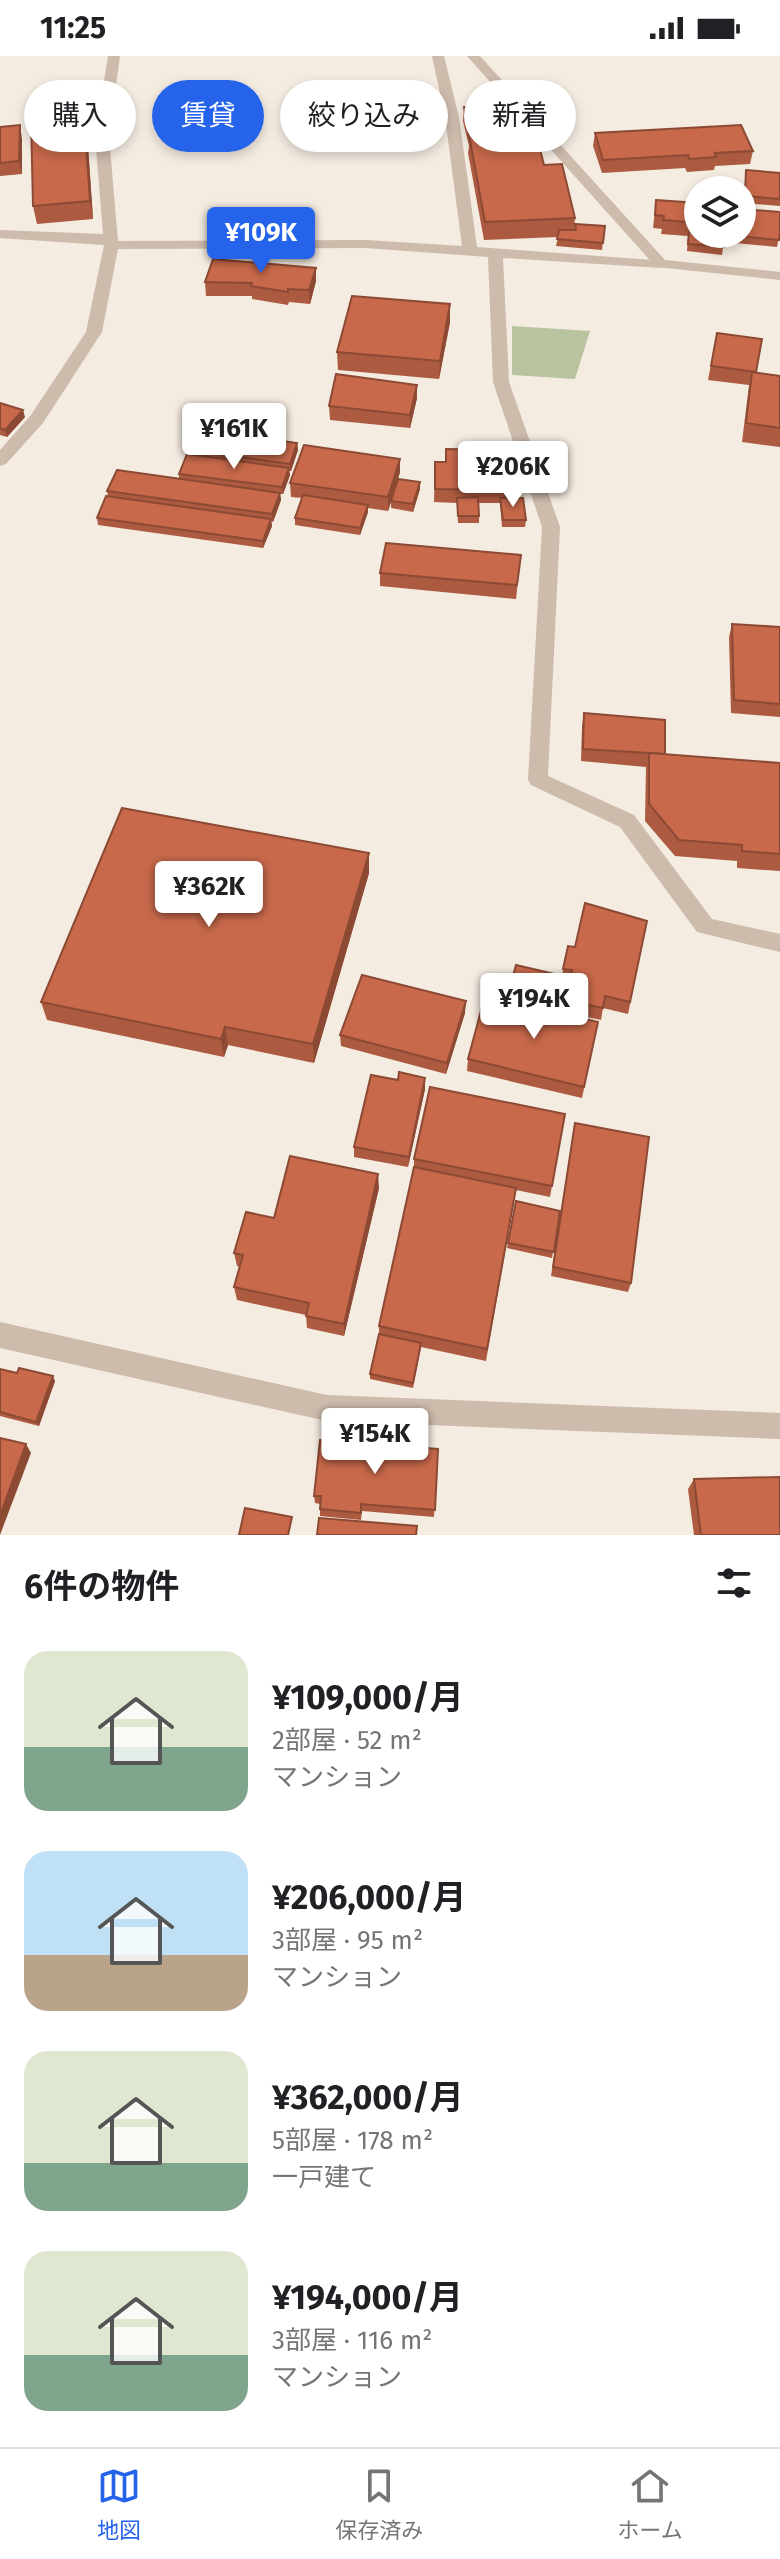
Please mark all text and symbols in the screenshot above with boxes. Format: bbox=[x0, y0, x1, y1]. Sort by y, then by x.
text: 11:25 bbox=[40, 10, 106, 46]
chip: 購入 bbox=[24, 80, 136, 152]
chip: 賃貸 bbox=[152, 80, 264, 152]
chip: 絞り込み bbox=[280, 80, 448, 152]
chip: 新着 bbox=[464, 80, 576, 152]
map controls bbox=[684, 176, 756, 248]
button: layers bbox=[684, 176, 756, 248]
pin: ¥109K bbox=[205, 207, 317, 275]
text: ¥109K bbox=[225, 217, 297, 248]
pin: ¥161K bbox=[178, 403, 290, 471]
text: ¥161K bbox=[200, 413, 268, 444]
pin: ¥206K bbox=[457, 441, 569, 509]
text: ¥206K bbox=[476, 451, 550, 482]
pin: ¥362K bbox=[153, 861, 265, 929]
text: ¥362K bbox=[173, 871, 245, 902]
pin: ¥194K bbox=[478, 973, 590, 1041]
text: ¥194K bbox=[498, 983, 570, 1014]
pin: ¥154K bbox=[319, 1408, 431, 1476]
text: ¥154K bbox=[339, 1418, 411, 1449]
icon: filters bbox=[712, 1561, 756, 1605]
text: 6件の物件 bbox=[24, 1566, 179, 1607]
text: ¥109,000/月 bbox=[272, 1677, 464, 1718]
icon: home bbox=[88, 1683, 184, 1779]
text: 2部屋 · 52 m² bbox=[272, 1725, 422, 1756]
text: マンション bbox=[272, 1762, 402, 1793]
text: ¥206,000/月 bbox=[272, 1877, 466, 1918]
icon: home bbox=[88, 1883, 184, 1979]
text: 3部屋 · 95 m² bbox=[272, 1925, 423, 1956]
text: マンション bbox=[272, 1962, 402, 1993]
text: ¥362,000/月 bbox=[272, 2077, 464, 2118]
icon: home bbox=[88, 2083, 184, 2179]
text: 5部屋 · 178 m² bbox=[272, 2125, 433, 2156]
text: 一戸建て bbox=[272, 2162, 376, 2193]
text: ¥194,000/月 bbox=[272, 2277, 463, 2318]
icon: home bbox=[88, 2283, 184, 2379]
text: 3部屋 · 116 m² bbox=[272, 2325, 432, 2356]
text: マンション bbox=[272, 2362, 402, 2393]
tab: 地図 bbox=[97, 2464, 141, 2544]
tab: 保存済み bbox=[335, 2464, 423, 2544]
tab: ホーム bbox=[618, 2464, 683, 2544]

